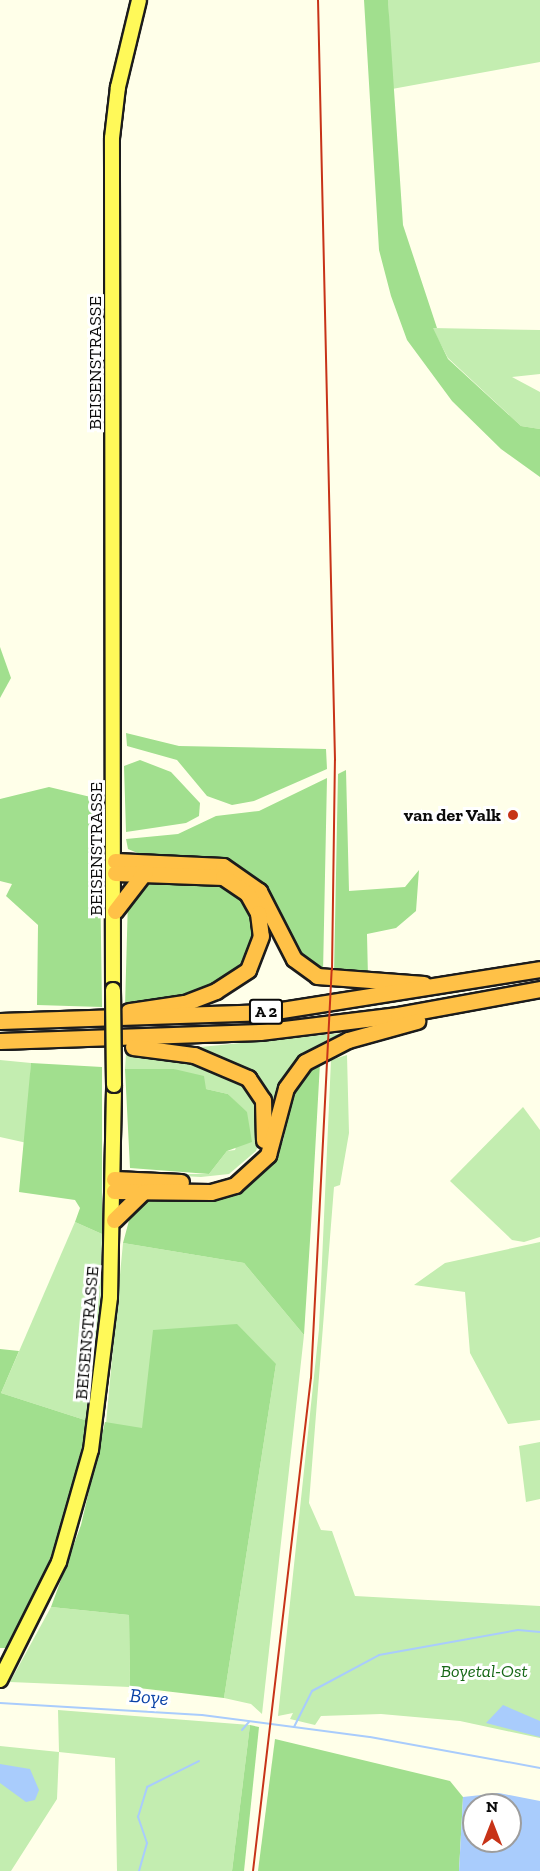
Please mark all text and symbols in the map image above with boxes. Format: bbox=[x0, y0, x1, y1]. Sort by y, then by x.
street label: BEISENSTRASSE bbox=[84, 296, 106, 430]
street label: BEISENSTRASSE bbox=[85, 782, 107, 916]
place label: van der Valk bbox=[403, 804, 501, 826]
marker: van der Valk bbox=[506, 808, 520, 822]
road number: A 2 bbox=[248, 999, 284, 1025]
street label: BEISENSTRASSE bbox=[70, 1265, 104, 1401]
park label: Boyetal-Ost bbox=[440, 1660, 528, 1682]
water label: Boye bbox=[128, 1683, 170, 1711]
north arrow bbox=[462, 1793, 522, 1853]
text: N bbox=[486, 1797, 498, 1816]

